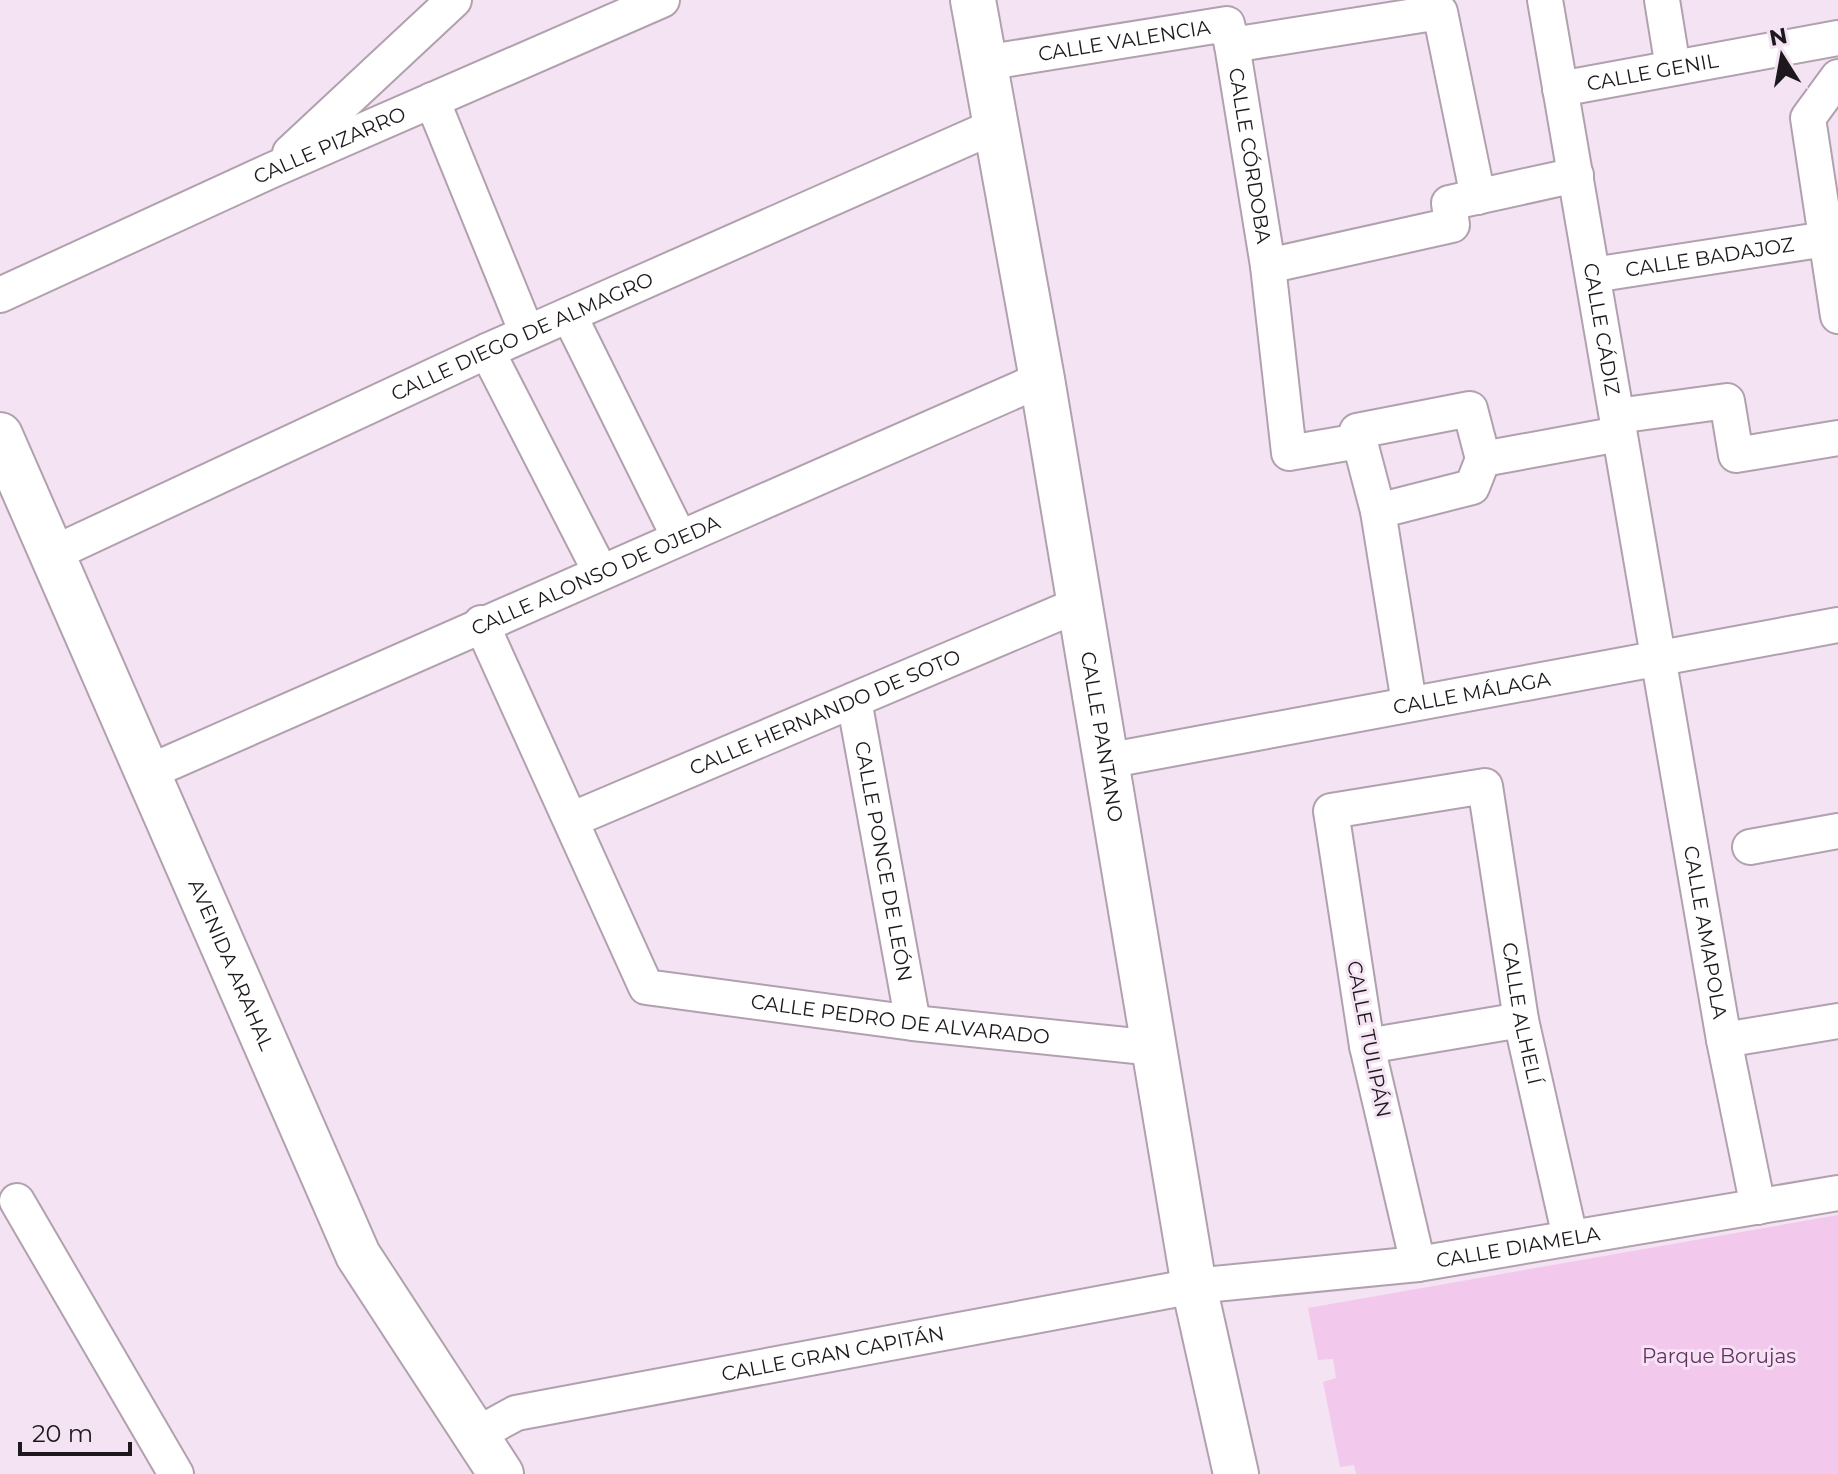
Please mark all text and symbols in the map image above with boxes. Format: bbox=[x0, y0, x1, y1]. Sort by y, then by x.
street label: CALLE VALENCIA bbox=[1036, 15, 1213, 66]
north arrow bbox=[1742, 16, 1822, 96]
text: N bbox=[1767, 22, 1790, 52]
street label: CALLE GENIL bbox=[1585, 48, 1720, 96]
street label: CALLE CÓRDOBA bbox=[1224, 66, 1276, 246]
street label: CALLE PIZARRO bbox=[250, 101, 409, 189]
street label: CALLE BADAJOZ bbox=[1624, 232, 1796, 282]
street label: CALLE CÁDIZ bbox=[1578, 261, 1625, 397]
street label: CALLE DIEGO DE ALMAGRO bbox=[387, 267, 657, 406]
street label: CALLE ALONSO DE OJEDA bbox=[468, 510, 724, 641]
street label: CALLE HERNANDO DE SOTO bbox=[686, 644, 964, 780]
street label: CALLE PANTANO bbox=[1076, 650, 1128, 824]
street label: CALLE MÁLAGA bbox=[1391, 667, 1553, 719]
street label: CALLE PONCE DE LEÓN bbox=[850, 739, 917, 983]
street label: CALLE AMAPOLA bbox=[1679, 844, 1732, 1021]
street label: AVENIDA ARAHAL bbox=[183, 875, 279, 1054]
street label: CALLE ALHELÍ bbox=[1497, 941, 1547, 1088]
street label: CALLE TULIPÁN bbox=[1342, 959, 1396, 1119]
street label: CALLE PEDRO DE ALVARADO bbox=[749, 989, 1051, 1049]
street label: CALLE DIAMELA bbox=[1434, 1221, 1603, 1273]
street label: CALLE GRAN CAPITÁN bbox=[720, 1321, 946, 1386]
park label: Parque Borujas bbox=[1642, 1344, 1796, 1368]
scale bar bbox=[20, 1406, 130, 1456]
text: 20 m bbox=[32, 1419, 93, 1448]

